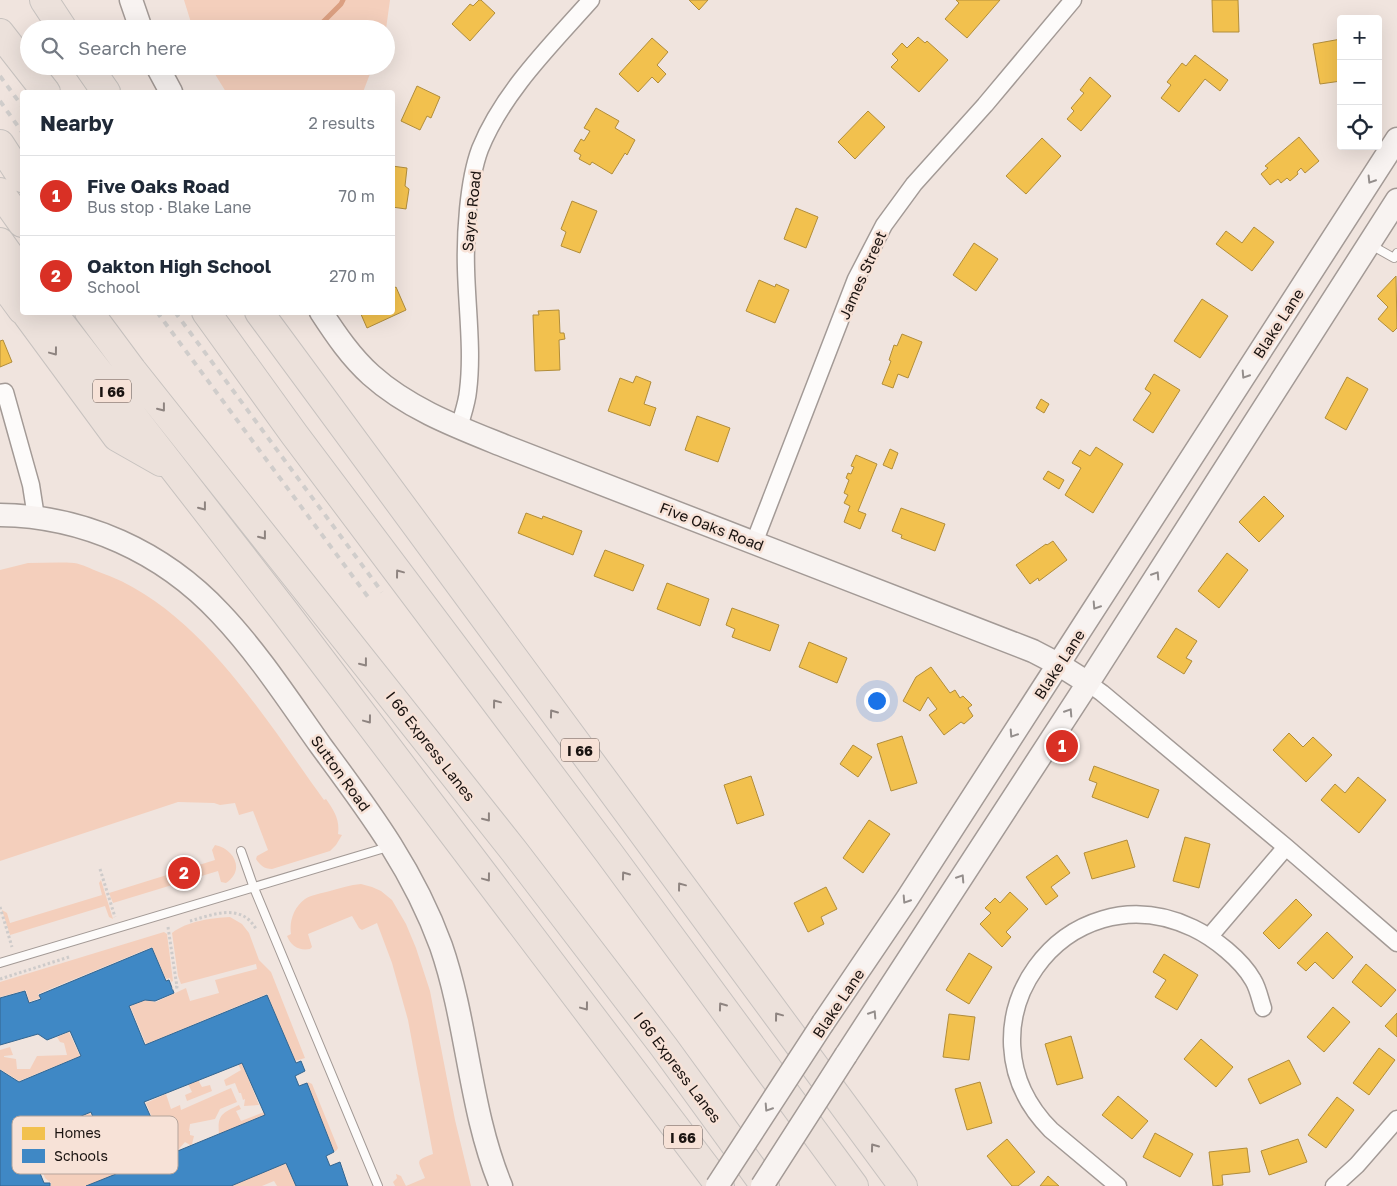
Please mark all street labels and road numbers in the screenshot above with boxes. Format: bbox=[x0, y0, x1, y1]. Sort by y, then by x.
street label: Sayre Road bbox=[458, 170, 484, 252]
street label: James Street bbox=[834, 228, 890, 322]
street label: Blake Lane bbox=[1249, 285, 1307, 361]
road number: I 66 bbox=[93, 380, 131, 402]
street label: Five Oaks Road bbox=[657, 498, 767, 554]
street label: Blake Lane bbox=[1030, 626, 1088, 702]
street label: I 66 Express Lanes bbox=[383, 688, 479, 804]
street label: Sutton Road bbox=[307, 732, 375, 814]
road number: I 66 bbox=[561, 738, 599, 762]
street label: Blake Lane bbox=[808, 965, 868, 1041]
street label: I 66 Express Lanes bbox=[630, 1008, 726, 1126]
road number: I 66 bbox=[664, 1126, 702, 1148]

